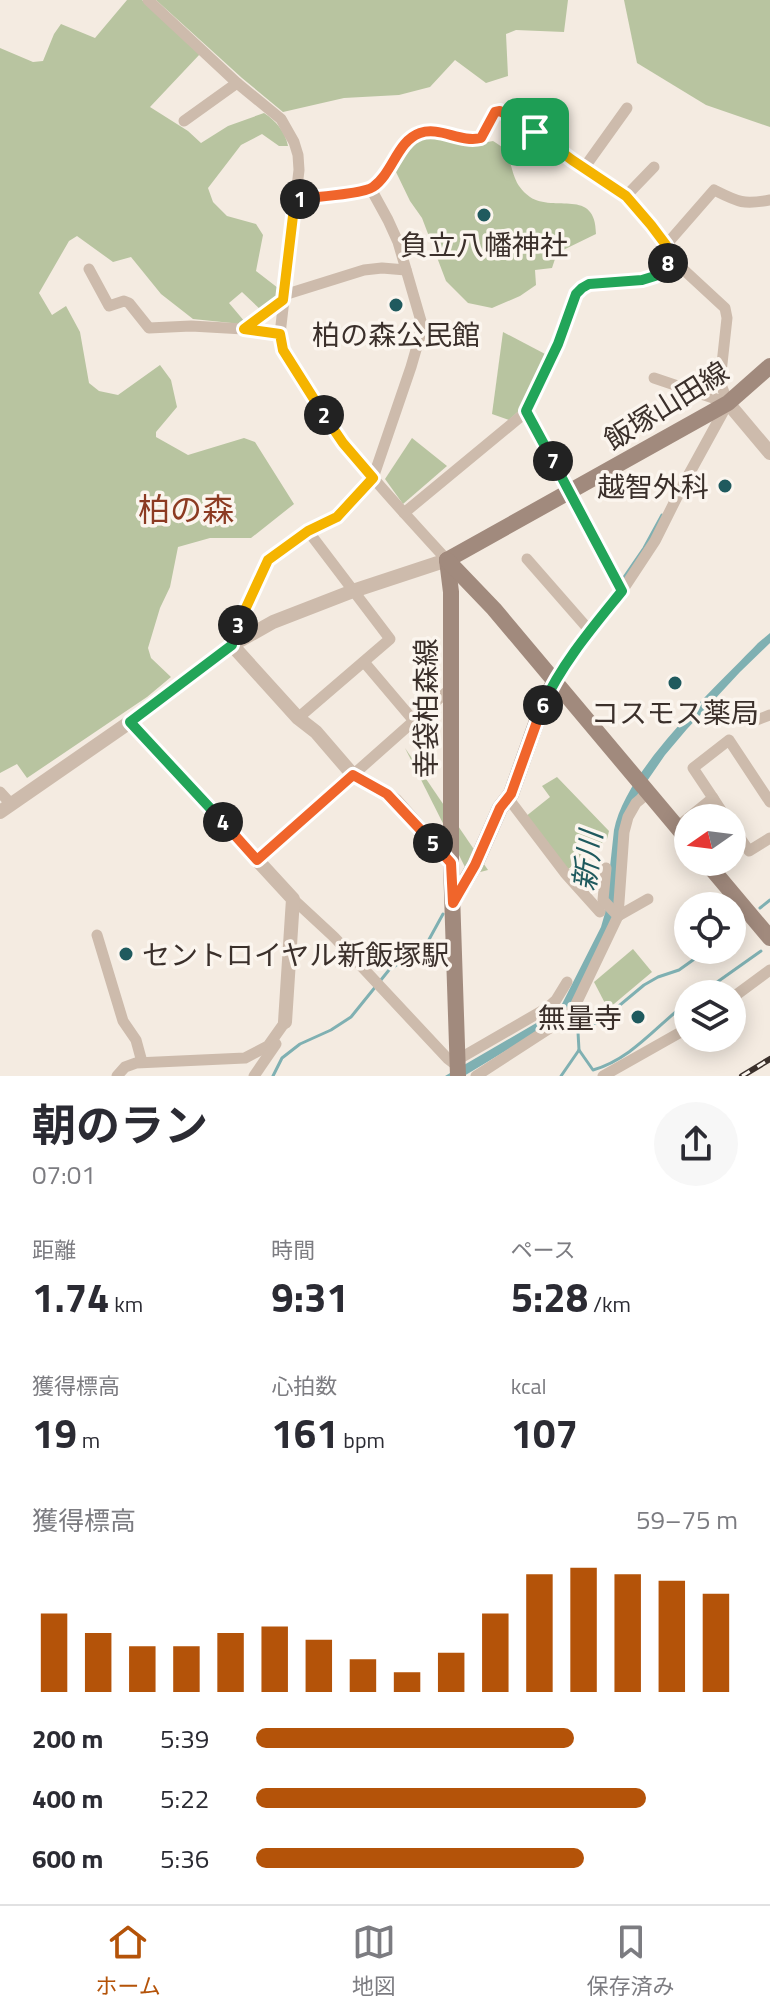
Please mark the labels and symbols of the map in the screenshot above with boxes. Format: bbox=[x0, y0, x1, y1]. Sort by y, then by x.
pin bbox=[501, 98, 569, 166]
pin: 1 bbox=[280, 179, 320, 219]
marker: 負立八幡神社 bbox=[475, 206, 493, 224]
place label: 負立八幡神社 bbox=[400, 223, 568, 266]
pin: 8 bbox=[648, 243, 688, 283]
marker: 柏の森公民館 bbox=[387, 296, 405, 314]
place label: 柏の森公民館 bbox=[312, 313, 480, 356]
street label: 飯塚山田線 bbox=[595, 350, 737, 460]
pin: 2 bbox=[304, 395, 344, 435]
pin: 7 bbox=[533, 441, 573, 481]
place label: 越智外科 bbox=[597, 465, 709, 508]
marker: 越智外科 bbox=[716, 477, 734, 495]
district label: 柏の森 bbox=[138, 485, 234, 533]
pin: 3 bbox=[218, 605, 258, 645]
street label: 幸袋柏森線 bbox=[404, 638, 447, 778]
marker: コスモス薬局 bbox=[666, 674, 684, 692]
pin: 6 bbox=[523, 685, 563, 725]
place label: コスモス薬局 bbox=[591, 691, 759, 734]
pin: 4 bbox=[203, 802, 243, 842]
north arrow bbox=[674, 804, 746, 876]
pin: 5 bbox=[413, 823, 453, 863]
water label: 新川 bbox=[561, 825, 614, 894]
place label: セントロイヤル新飯塚駅 bbox=[142, 933, 449, 976]
marker: セントロイヤル新飯塚駅 bbox=[117, 945, 135, 963]
place label: 無量寺 bbox=[538, 996, 622, 1039]
marker: 無量寺 bbox=[629, 1008, 647, 1026]

